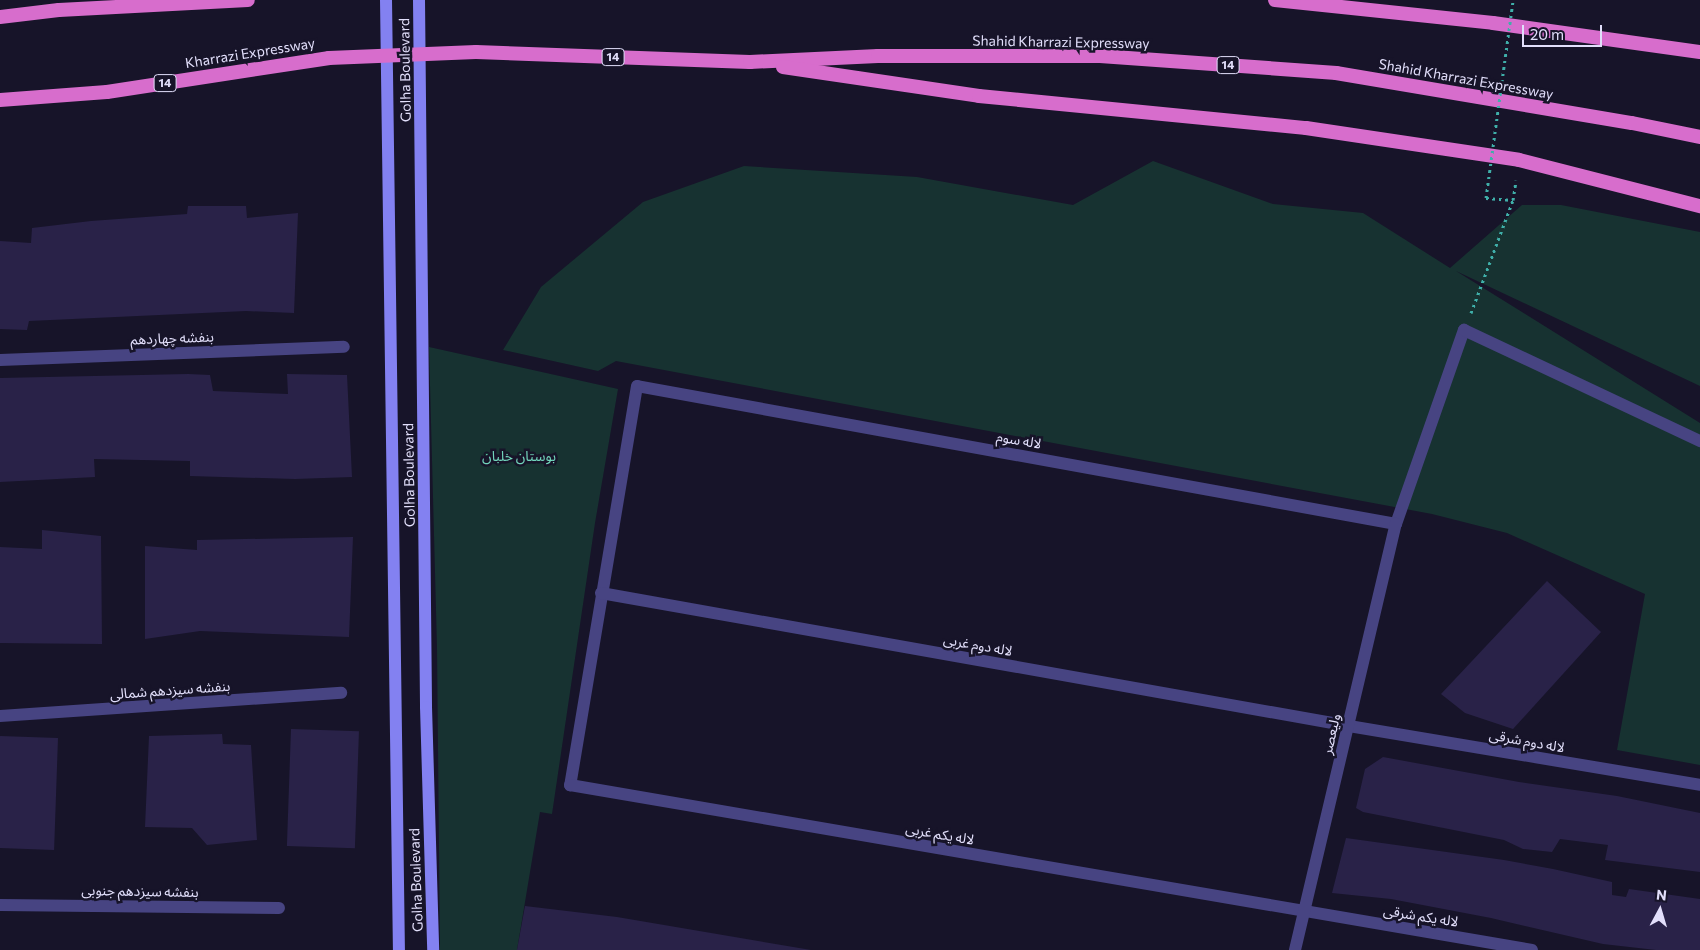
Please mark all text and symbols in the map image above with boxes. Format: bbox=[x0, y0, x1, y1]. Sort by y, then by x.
scale bar bbox=[1525, 15, 1605, 47]
street label: Golha Boulevard bbox=[396, 18, 414, 122]
text: 20 m bbox=[1530, 25, 1564, 43]
street label: Shahid Kharrazi Expressway bbox=[972, 32, 1150, 52]
street label: Kharrazi Expressway bbox=[184, 34, 316, 72]
road number: 14 bbox=[600, 48, 626, 66]
street label: Shahid Kharrazi Expressway bbox=[1377, 55, 1555, 103]
road number: 14 bbox=[1216, 56, 1240, 74]
road number: 14 bbox=[152, 74, 178, 92]
street label: بنفشه چهاردهم bbox=[130, 328, 214, 348]
street label: Golha Boulevard bbox=[400, 423, 418, 527]
street label: لاله سوم bbox=[995, 428, 1043, 452]
park label: بوستان خلبان bbox=[482, 448, 556, 464]
street label: لاله دوم غربی bbox=[942, 631, 1014, 659]
street label: بنفشه سیزدهم شمالی bbox=[109, 677, 231, 703]
street label: ولیعصر bbox=[1318, 712, 1344, 756]
street label: لاله دوم شرقی bbox=[1488, 726, 1566, 756]
street label: لاله یکم غربی bbox=[904, 820, 976, 848]
street label: Golha Boulevard bbox=[406, 828, 426, 932]
street label: بنفشه سیزدهم جنوبی bbox=[81, 882, 199, 900]
north arrow bbox=[1635, 885, 1685, 935]
text: N bbox=[1656, 886, 1668, 904]
street label: لاله یکم شرقی bbox=[1382, 902, 1460, 930]

